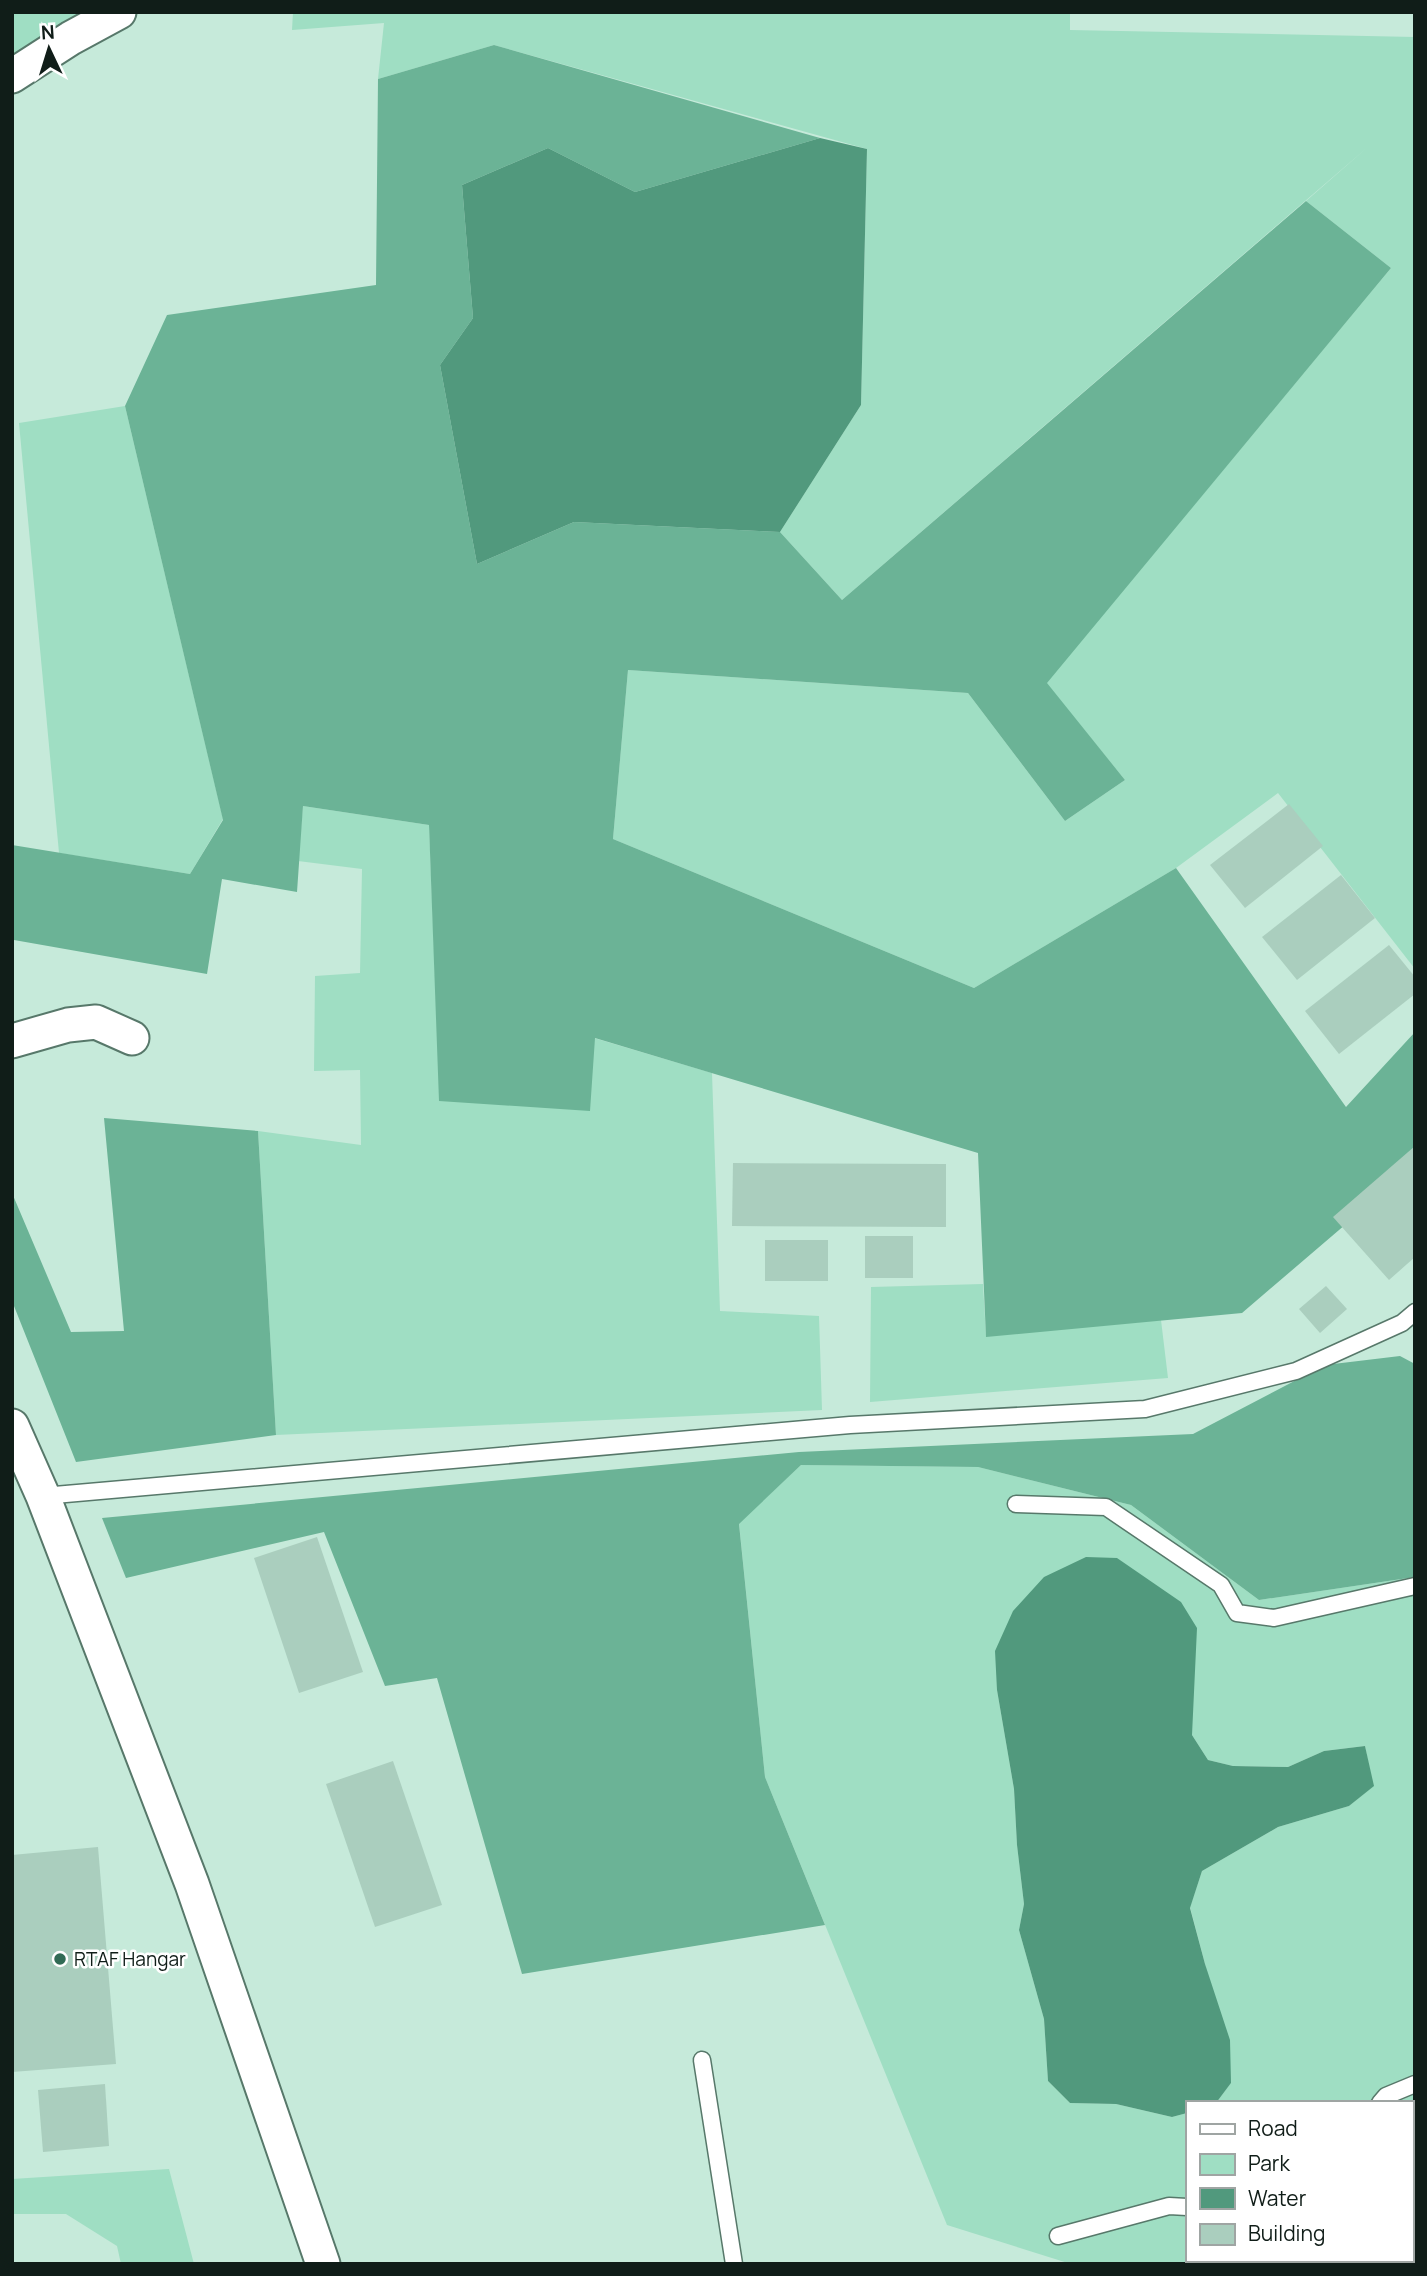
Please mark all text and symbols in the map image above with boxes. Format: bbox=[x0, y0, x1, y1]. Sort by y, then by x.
north arrow bbox=[14, 14, 84, 84]
text: N bbox=[40, 19, 56, 45]
place label: RTAF Hangar bbox=[74, 1946, 186, 1972]
marker: RTAF Hangar bbox=[52, 1951, 68, 1967]
legend bbox=[1186, 2101, 1413, 2262]
text: Road bbox=[1248, 2114, 1298, 2142]
text: Park bbox=[1248, 2149, 1290, 2177]
text: Water bbox=[1248, 2184, 1307, 2212]
text: Building bbox=[1248, 2219, 1325, 2247]

